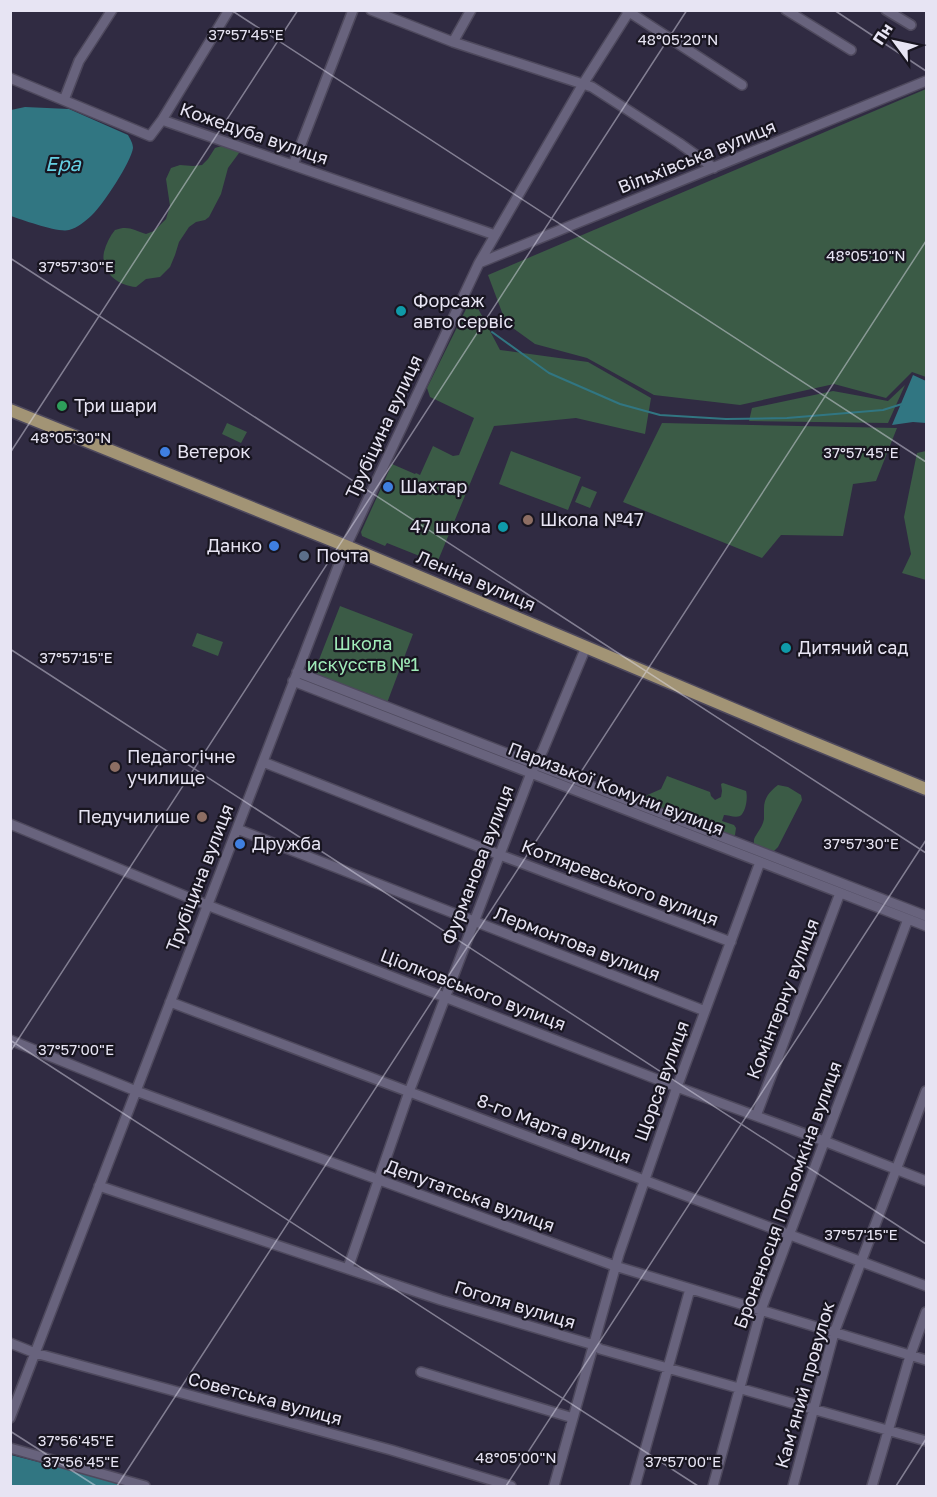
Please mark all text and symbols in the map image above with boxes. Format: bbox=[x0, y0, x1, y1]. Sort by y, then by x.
north arrow bbox=[865, 12, 925, 72]
text: Пн bbox=[868, 19, 897, 48]
text: 37°57'45"E bbox=[208, 25, 284, 43]
text: 48°05'20"N bbox=[638, 30, 718, 48]
street label: Кожедуба вулиця bbox=[177, 97, 332, 169]
street label: Вільхівська вулиця bbox=[614, 114, 779, 198]
water label: Ера bbox=[45, 151, 82, 175]
text: 48°05'10"N bbox=[826, 246, 906, 264]
text: 37°57'30"E bbox=[38, 257, 114, 275]
place label: Форсаж авто сервіс bbox=[413, 289, 513, 332]
marker: Форсаж авто сервіс bbox=[394, 304, 408, 318]
street label: Трубіцина вулиця bbox=[340, 351, 426, 502]
place label: Три шари bbox=[74, 394, 157, 416]
marker: Три шари bbox=[55, 399, 69, 413]
text: 48°05'30"N bbox=[31, 428, 111, 446]
place label: Ветерок bbox=[177, 440, 251, 462]
text: 37°57'45"E bbox=[823, 443, 899, 461]
marker: Ветерок bbox=[158, 445, 172, 459]
place label: Шахтар bbox=[400, 475, 467, 497]
marker: Шахтар bbox=[381, 480, 395, 494]
place label: Школа №47 bbox=[540, 508, 644, 530]
marker: Школа №47 bbox=[521, 513, 535, 527]
place label: 47 школа bbox=[410, 515, 491, 537]
marker: 47 школа bbox=[496, 520, 510, 534]
place label: Данко bbox=[207, 534, 262, 556]
marker: Данко bbox=[267, 539, 281, 553]
place label: Почта bbox=[316, 544, 369, 566]
street label: Леніна вулиця bbox=[413, 545, 539, 615]
marker: Почта bbox=[297, 549, 311, 563]
park label: Школа искусств №1 bbox=[307, 632, 420, 675]
place label: Дитячий сад bbox=[798, 636, 908, 658]
marker: Дитячий сад bbox=[779, 641, 793, 655]
text: 37°57'15"E bbox=[39, 648, 113, 666]
street label: Паризької Комуни вулиця bbox=[505, 737, 728, 840]
place label: Педагогічне училище bbox=[127, 745, 235, 788]
marker: Педагогічне училище bbox=[108, 760, 122, 774]
street label: Фурманова вулиця bbox=[437, 782, 518, 947]
street label: Трубіцина вулиця bbox=[161, 801, 237, 955]
place label: Педучилише bbox=[78, 805, 190, 827]
marker: Педучилише bbox=[195, 810, 209, 824]
place label: Дружба bbox=[252, 832, 321, 854]
street label: Котляревського вулиця bbox=[519, 834, 722, 930]
text: 37°57'30"E bbox=[823, 834, 899, 852]
marker: Дружба bbox=[233, 837, 247, 851]
street label: Лермонтова вулиця bbox=[491, 901, 663, 985]
street label: Комінтерну вулиця bbox=[741, 915, 823, 1082]
street label: Ціолковського вулиця bbox=[378, 944, 569, 1035]
street label: Щорса вулиця bbox=[629, 1017, 693, 1144]
text: 37°57'00"E bbox=[38, 1040, 114, 1058]
street label: Броненосця Потьомкіна вулиця bbox=[728, 1058, 846, 1331]
street label: 8-го Марта вулиця bbox=[474, 1088, 635, 1168]
street label: Депутатська вулиця bbox=[383, 1154, 558, 1236]
text: 37°57'15"E bbox=[824, 1225, 898, 1243]
street label: Гоголя вулиця bbox=[452, 1275, 579, 1333]
street label: Кам’яний провулок bbox=[770, 1299, 838, 1471]
street label: Советська вулиця bbox=[186, 1367, 345, 1429]
text: 37°56'45"E bbox=[38, 1431, 114, 1449]
text: 48°05'00"N bbox=[475, 1448, 557, 1466]
text: 37°56'45"E bbox=[43, 1452, 119, 1470]
text: 37°57'00"E bbox=[645, 1452, 721, 1470]

